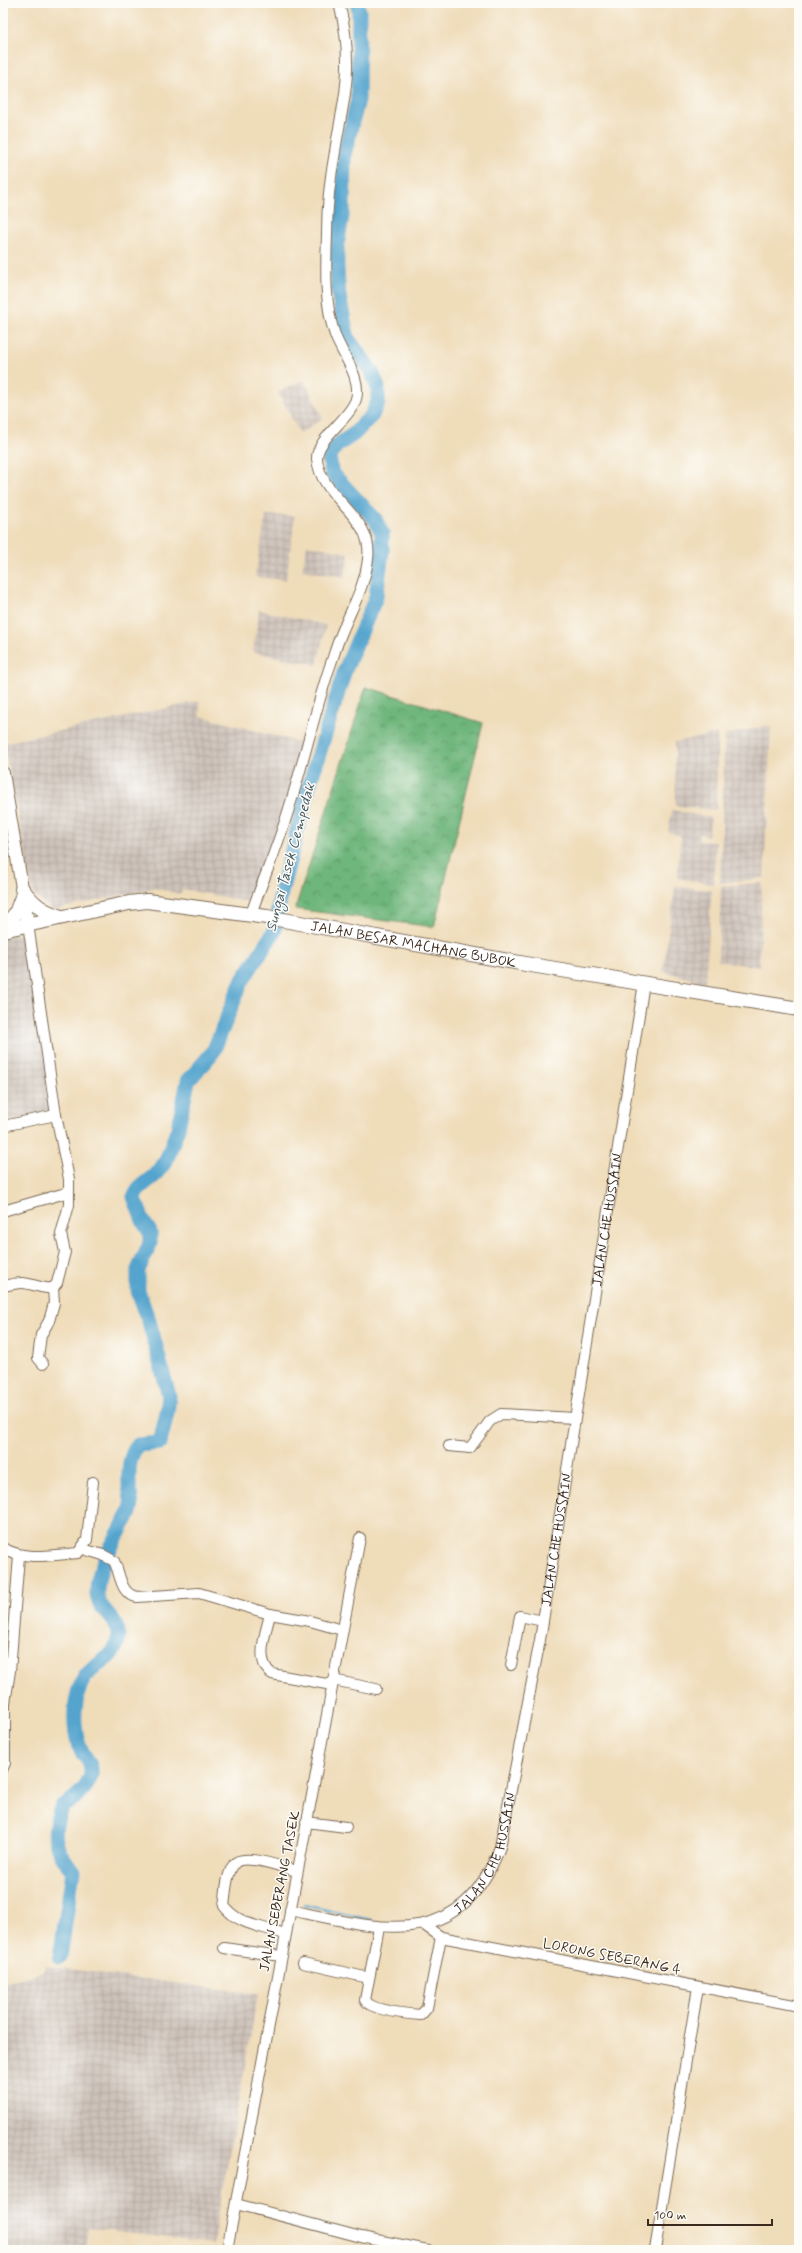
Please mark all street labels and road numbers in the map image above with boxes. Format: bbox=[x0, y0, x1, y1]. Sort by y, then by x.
street label: JALAN BESAR MACHANG BUBOK bbox=[309, 917, 518, 972]
street label: JALAN CHE HUSSAIN bbox=[588, 1152, 627, 1288]
street label: JALAN CHE HUSSAIN bbox=[537, 1472, 576, 1608]
street label: JALAN CHE HUSSAIN bbox=[450, 1791, 520, 1918]
street label: JALAN SEBERANG TASEK bbox=[256, 1809, 305, 1973]
street label: LORONG SEBERANG 4 bbox=[541, 1935, 682, 1979]

